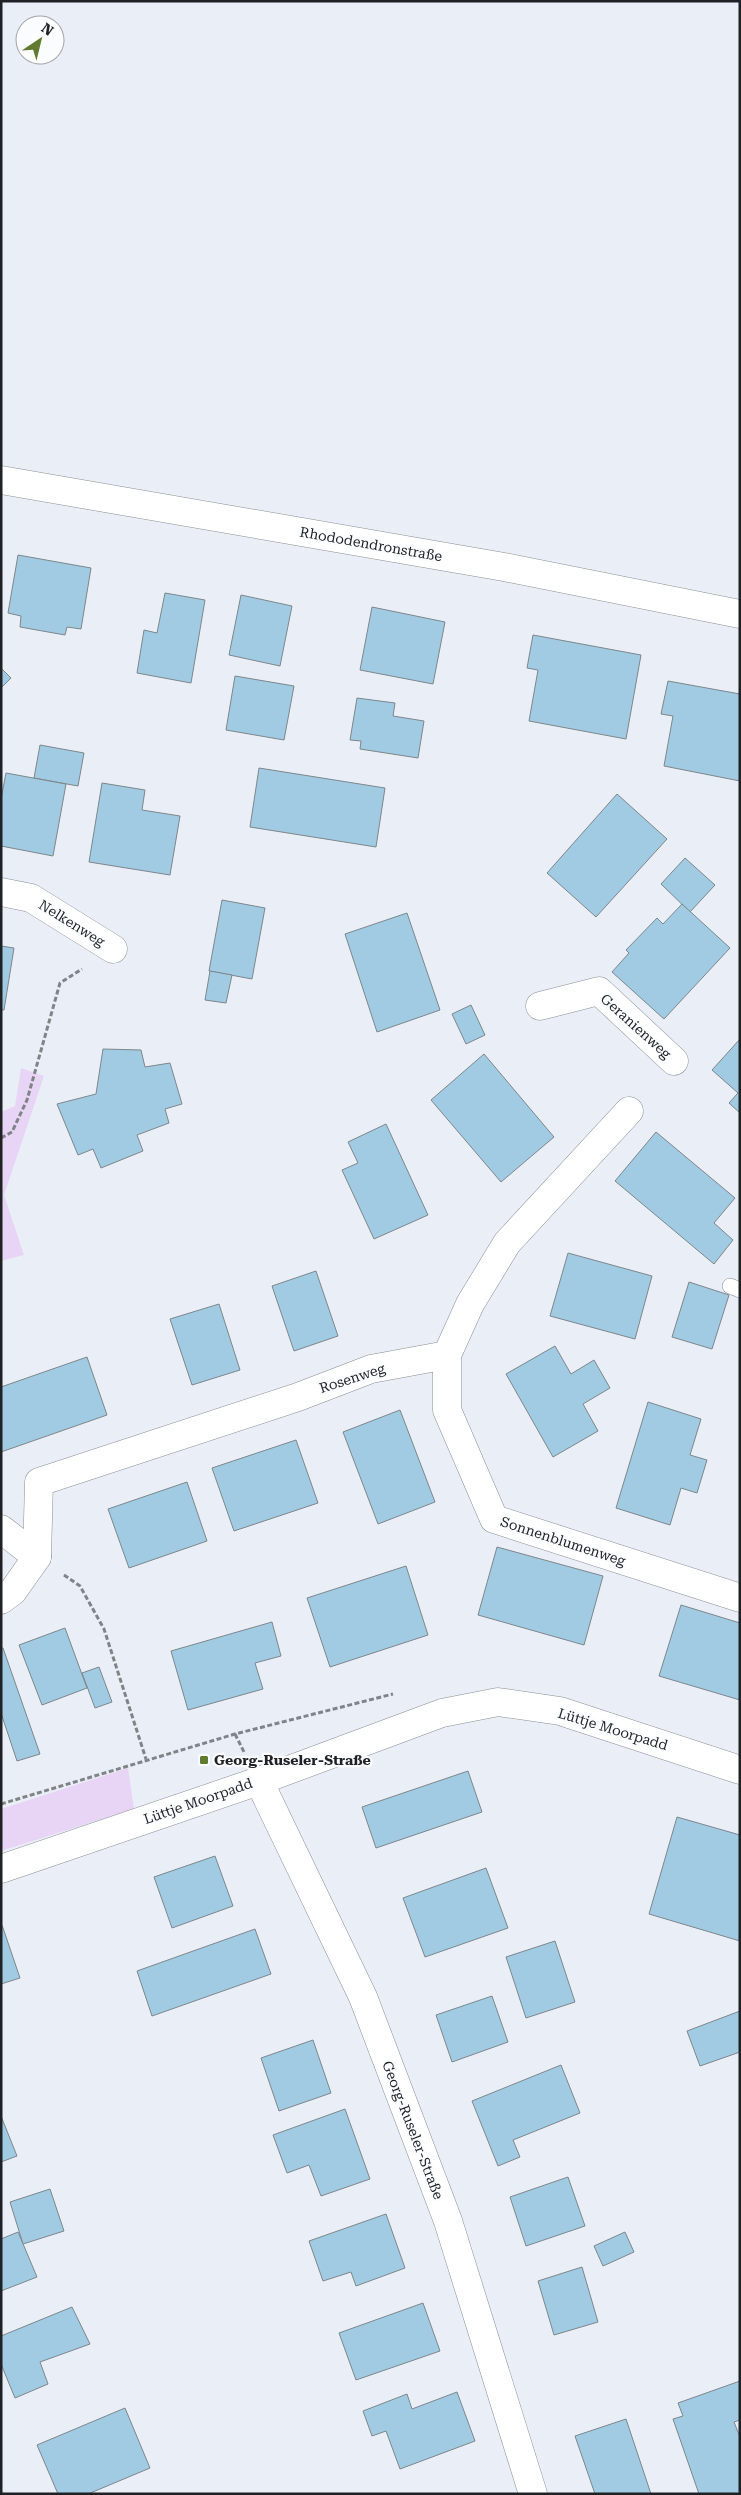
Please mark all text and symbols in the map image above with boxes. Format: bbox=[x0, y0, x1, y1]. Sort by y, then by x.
north arrow bbox=[15, 15, 65, 65]
text: N bbox=[38, 20, 57, 39]
street label: Rhododendronstraße bbox=[299, 524, 444, 564]
street label: Nelkenweg bbox=[36, 896, 108, 950]
street label: Geranienweg bbox=[598, 990, 674, 1062]
street label: Rosenweg bbox=[317, 1360, 387, 1396]
street label: Sonnenblumenweg bbox=[499, 1513, 628, 1569]
street label: Lüttje Moorpadd bbox=[556, 1705, 670, 1753]
place label: Georg-Ruseler-Straße bbox=[214, 1752, 371, 1768]
marker: Georg-Ruseler-Straße bbox=[198, 1754, 210, 1766]
street label: Lüttje Moorpadd bbox=[142, 1775, 254, 1827]
street label: Georg-Ruseler-Straße bbox=[379, 2058, 447, 2202]

